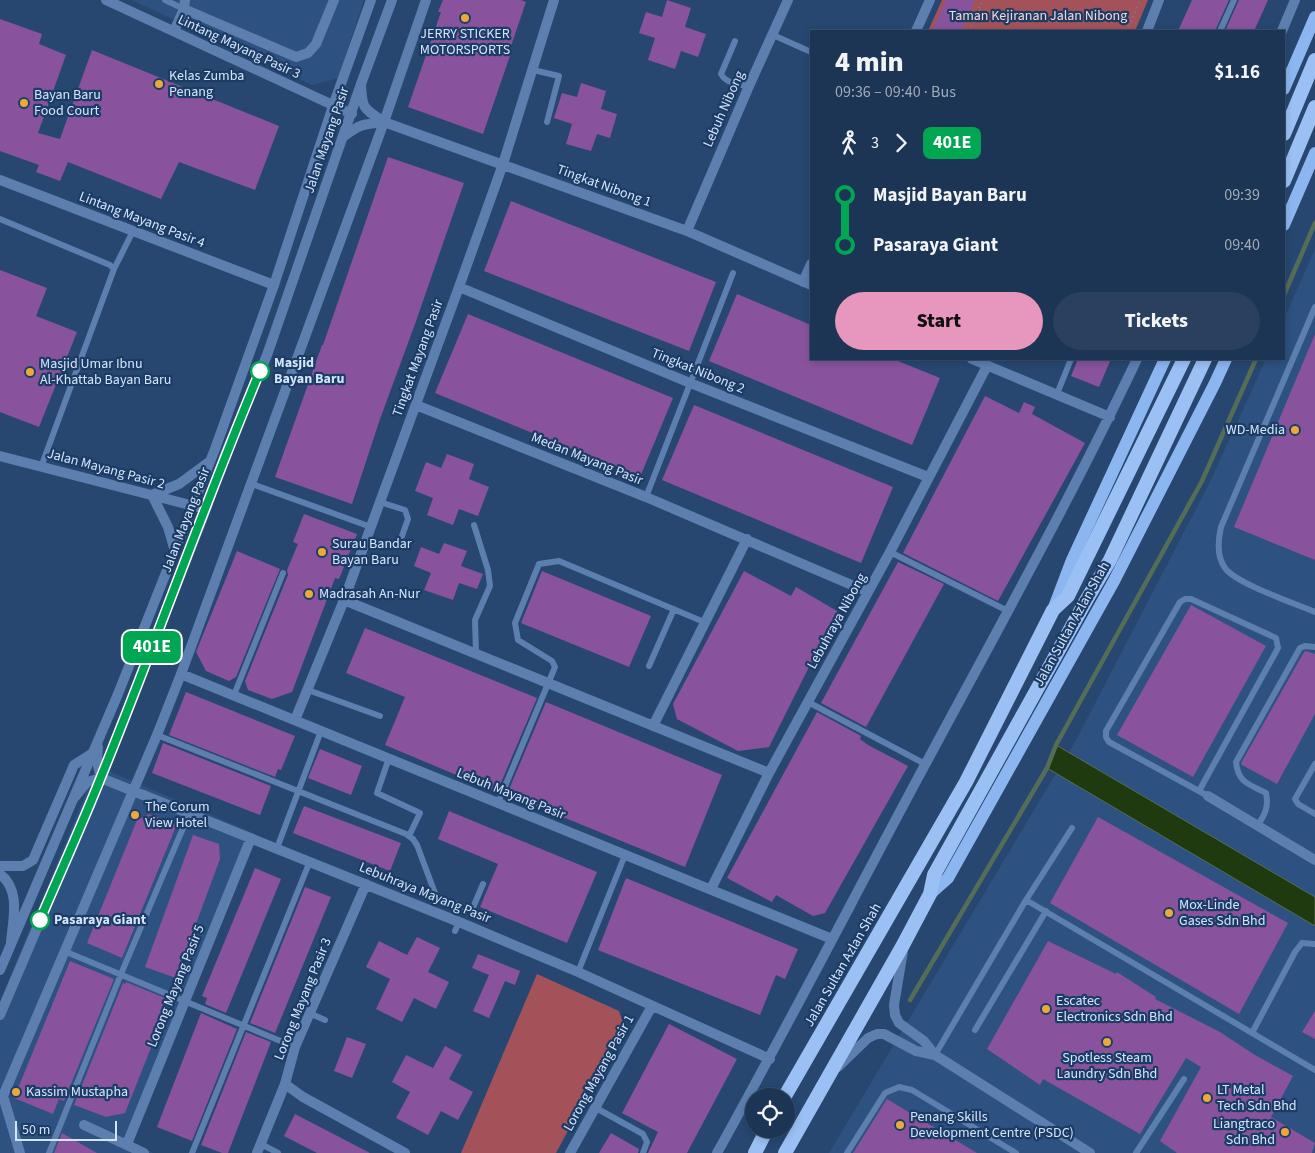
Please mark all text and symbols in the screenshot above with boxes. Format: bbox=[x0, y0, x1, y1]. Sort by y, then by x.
park label: Taman Kejiranan Jalan Nibong bbox=[949, 6, 1127, 26]
street label: Lintang Mayang Pasir 3 bbox=[174, 10, 304, 84]
marker: JERRY STICKER MOTORSPORTS bbox=[459, 12, 471, 24]
place label: JERRY STICKER MOTORSPORTS bbox=[420, 24, 510, 60]
text: 4 min bbox=[835, 42, 904, 82]
text: $1.16 bbox=[1214, 59, 1260, 86]
place label: Kelas Zumba Penang bbox=[169, 66, 244, 102]
street label: Lebuh Nibong bbox=[698, 68, 750, 150]
marker: Kelas Zumba Penang bbox=[153, 78, 165, 90]
text: 09:36 – 09:40 · Bus bbox=[835, 81, 956, 103]
street label: Jalan Mayang Pasir bbox=[299, 84, 355, 196]
place label: Bayan Baru Food Court bbox=[34, 85, 101, 121]
marker: Bayan Baru Food Court bbox=[18, 97, 30, 109]
icon: walk bbox=[835, 129, 863, 157]
icon: forward bbox=[887, 129, 915, 157]
text: 401E bbox=[933, 130, 971, 155]
text: 3 bbox=[871, 132, 879, 154]
street label: Tingkat Nibong 1 bbox=[554, 160, 654, 212]
text: Masjid Bayan Baru bbox=[873, 182, 1027, 209]
text: 09:39 bbox=[1224, 184, 1260, 206]
street label: Lintang Mayang Pasir 4 bbox=[76, 187, 208, 253]
text: Pasaraya Giant bbox=[873, 232, 998, 259]
text: 09:40 bbox=[1224, 234, 1260, 256]
button: Start bbox=[835, 292, 1043, 350]
button: Tickets bbox=[1053, 292, 1260, 350]
street label: Tingkat Mayang Pasir bbox=[387, 296, 449, 419]
street label: Tingkat Nibong 2 bbox=[648, 343, 748, 399]
place label: Masjid Bayan Baru bbox=[274, 353, 344, 389]
place label: Masjid Umar Ibnu Al-Khattab Bayan Baru bbox=[40, 354, 171, 390]
marker: Masjid Bayan Baru bbox=[250, 361, 270, 381]
marker: Masjid Umar Ibnu Al-Khattab Bayan Baru bbox=[24, 366, 36, 378]
place label: WD-Media bbox=[1226, 420, 1285, 440]
marker: WD-Media bbox=[1289, 424, 1301, 436]
street label: Medan Mayang Pasir bbox=[528, 427, 646, 491]
street label: Jalan Mayang Pasir 2 bbox=[45, 444, 167, 494]
street label: Jalan Mayang Pasir bbox=[157, 464, 215, 576]
place label: Surau Bandar Bayan Baru bbox=[332, 534, 412, 570]
marker: Surau Bandar Bayan Baru bbox=[316, 546, 328, 558]
street label: Jalan Sultan Azlan Shah bbox=[1029, 558, 1115, 690]
street label: Lebuhraya Nibong bbox=[802, 569, 872, 673]
place label: Madrasah An-Nur bbox=[319, 584, 420, 604]
marker: Madrasah An-Nur bbox=[303, 588, 315, 600]
line badge: 401E bbox=[117, 631, 187, 663]
text: 401E bbox=[133, 634, 171, 659]
street label: Lebuh Mayang Pasir bbox=[453, 763, 569, 825]
place label: The Corum View Hotel bbox=[145, 797, 210, 833]
marker: The Corum View Hotel bbox=[129, 809, 141, 821]
street label: Lebuhraya Mayang Pasir bbox=[356, 857, 494, 929]
place label: Mox-Linde Gases Sdn Bhd bbox=[1179, 895, 1266, 931]
street label: Jalan Sultan Azlan Shah bbox=[799, 899, 887, 1031]
marker: Mox-Linde Gases Sdn Bhd bbox=[1163, 907, 1175, 919]
marker: Pasaraya Giant bbox=[30, 910, 50, 930]
place label: Pasaraya Giant bbox=[54, 910, 147, 930]
street label: Lorong Mayang Pasir 5 bbox=[142, 922, 210, 1050]
street label: Lorong Mayang Pasir 3 bbox=[269, 935, 337, 1063]
place label: Escatec Electronics Sdn Bhd bbox=[1056, 991, 1173, 1027]
marker: Escatec Electronics Sdn Bhd bbox=[1040, 1003, 1052, 1015]
street label: Lorong Mayang Pasir 1 bbox=[559, 1011, 639, 1135]
marker: Spotless Steam Laundry Sdn Bhd bbox=[1101, 1036, 1113, 1048]
place label: Spotless Steam Laundry Sdn Bhd bbox=[1057, 1048, 1157, 1084]
place label: LT Metal Tech Sdn Bhd bbox=[1217, 1080, 1297, 1116]
place label: Kassim Mustapha bbox=[26, 1082, 128, 1102]
marker: Kassim Mustapha bbox=[10, 1086, 22, 1098]
map controls bbox=[745, 1088, 795, 1138]
button: locate bbox=[745, 1088, 795, 1138]
marker: LT Metal Tech Sdn Bhd bbox=[1201, 1092, 1213, 1104]
place label: Penang Skills Development Centre (PSDC) bbox=[910, 1107, 1074, 1143]
place label: Liangtraco Sdn Bhd bbox=[1213, 1114, 1275, 1150]
scale bar bbox=[15, 1118, 118, 1141]
marker: Penang Skills Development Centre (PSDC) bbox=[894, 1119, 906, 1131]
text: 50 m bbox=[22, 1120, 50, 1140]
marker: Liangtraco Sdn Bhd bbox=[1279, 1126, 1291, 1138]

